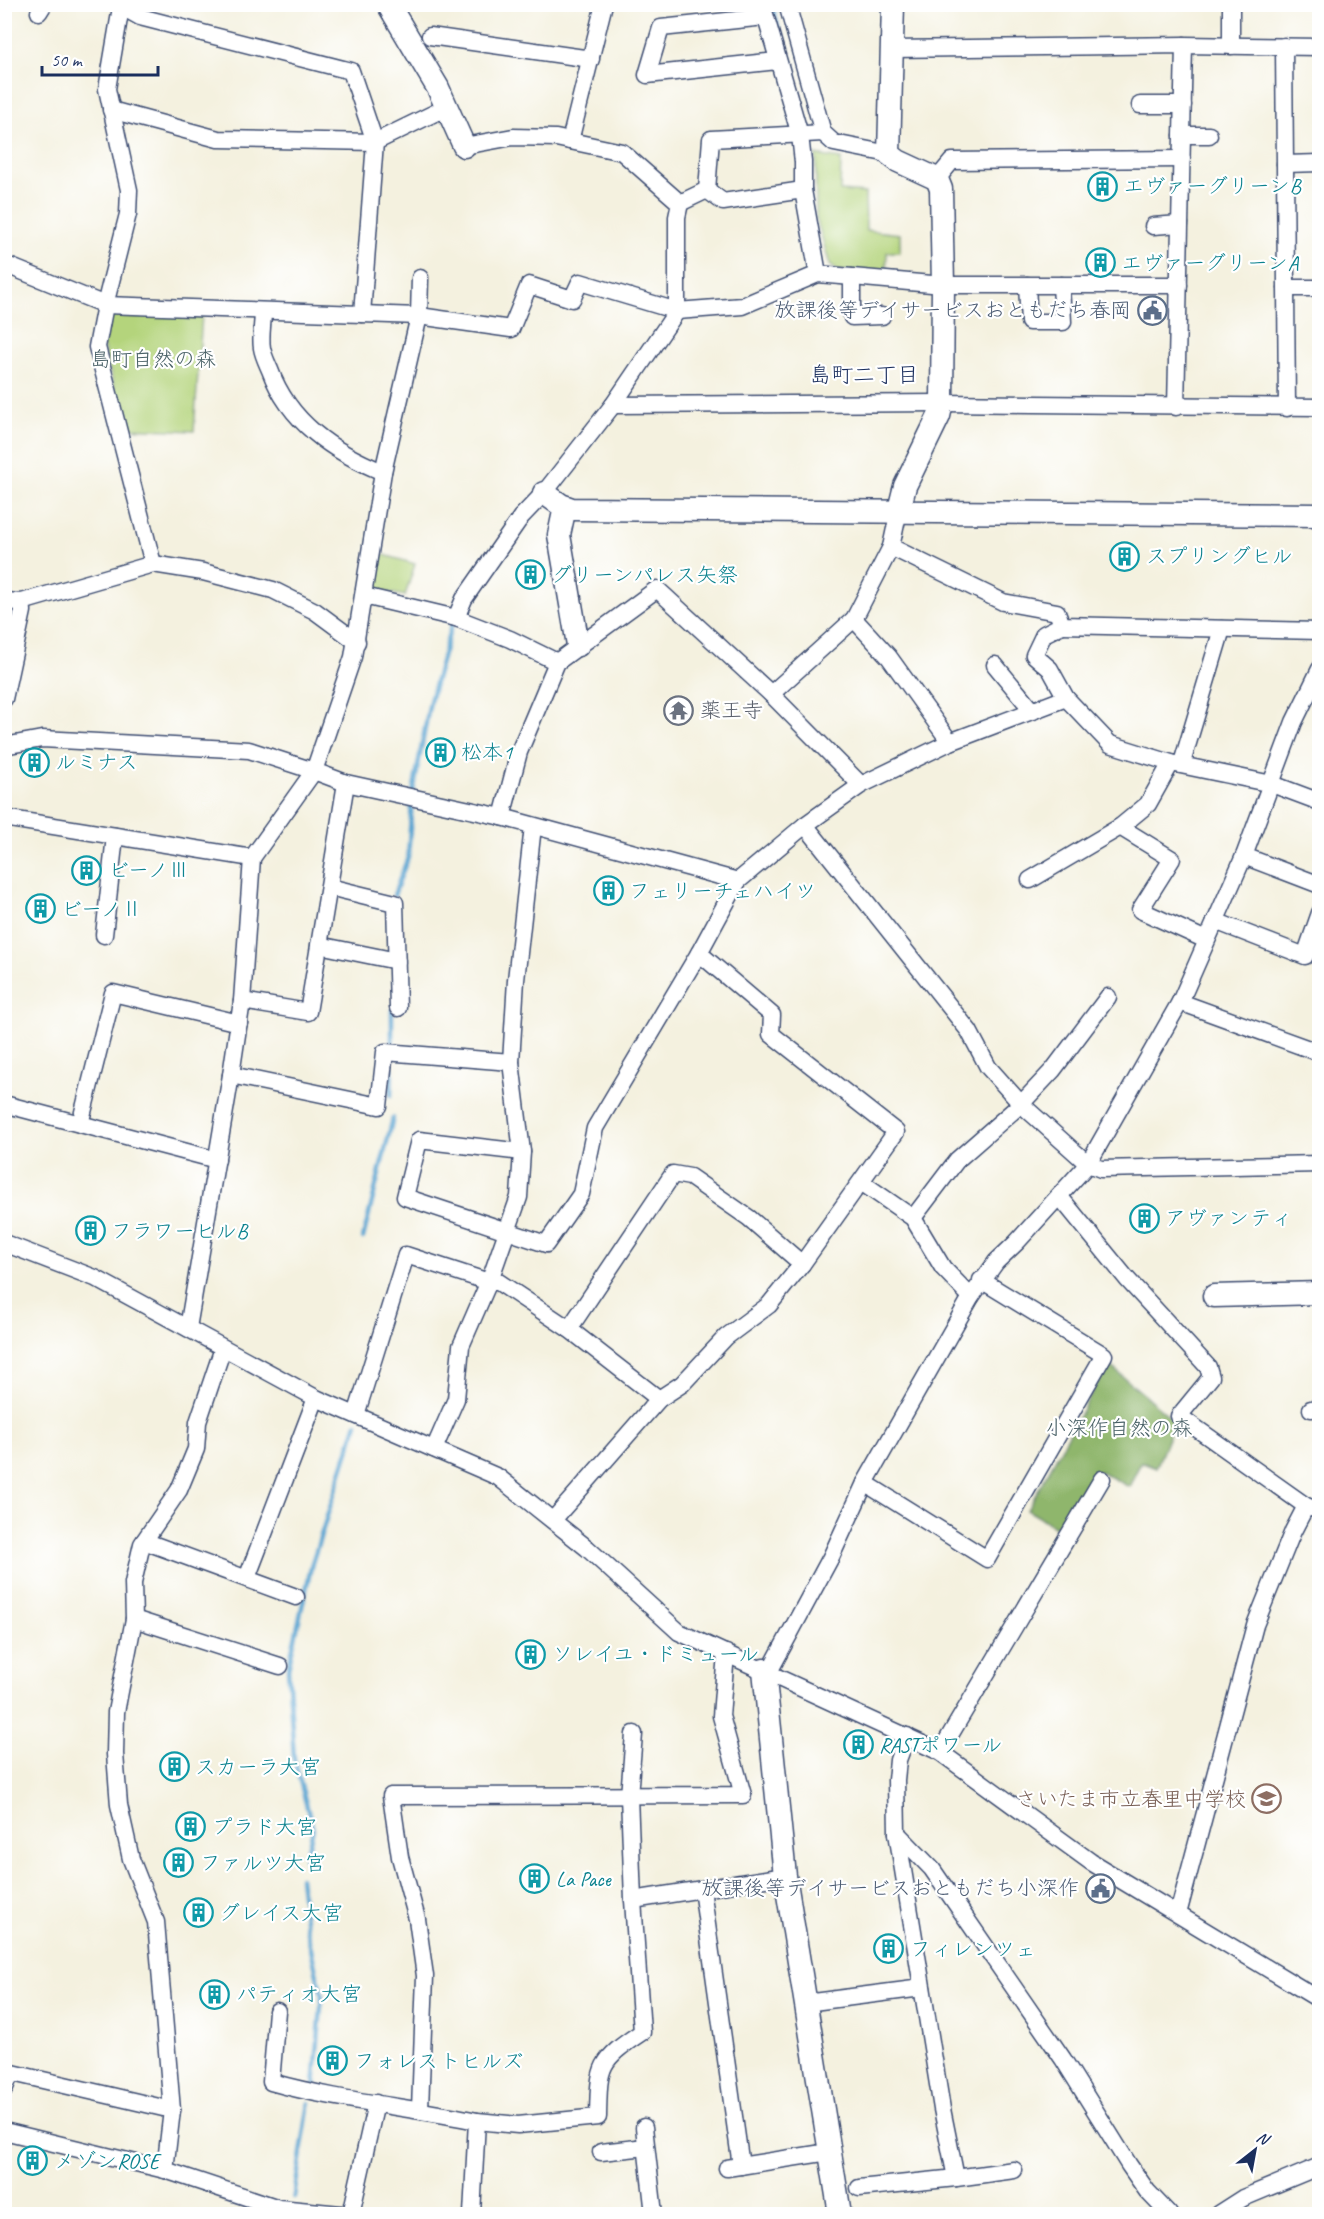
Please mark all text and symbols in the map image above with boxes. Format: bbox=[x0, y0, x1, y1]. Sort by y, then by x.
scale bar bbox=[42, 39, 158, 77]
text: 50 m bbox=[51, 49, 84, 71]
building icon: エヴァーグリーンB bbox=[1086, 170, 1118, 202]
place label: エヴァーグリーンB bbox=[1123, 173, 1303, 199]
building icon: エヴァーグリーンA bbox=[1084, 247, 1116, 279]
place label: エヴァーグリーンA bbox=[1121, 250, 1300, 276]
public building icon: 放課後等デイサービスおともだち春岡 bbox=[1136, 294, 1168, 326]
place label: 放課後等デイサービスおともだち春岡 bbox=[775, 297, 1131, 323]
park label: 島町自然の森 bbox=[90, 346, 216, 372]
district label: 島町二丁目 bbox=[809, 361, 919, 389]
building icon: スプリングヒル bbox=[1109, 540, 1141, 572]
place label: スプリングヒル bbox=[1146, 543, 1293, 569]
building icon: グリーンパレス矢祭 bbox=[514, 559, 546, 591]
place label: グリーンパレス矢祭 bbox=[551, 562, 738, 588]
temple icon: 薬王寺 bbox=[663, 694, 695, 726]
place label: 薬王寺 bbox=[700, 697, 763, 723]
building icon: 松本1 bbox=[424, 736, 456, 768]
place label: 松本1 bbox=[461, 739, 514, 765]
building icon: ルミナス bbox=[18, 746, 50, 778]
place label: ルミナス bbox=[55, 749, 138, 775]
building icon: ビーノⅢ bbox=[71, 854, 103, 886]
place label: ビーノⅢ bbox=[108, 857, 189, 883]
building icon: フェリーチェハイツ bbox=[592, 875, 624, 907]
place label: フェリーチェハイツ bbox=[629, 878, 816, 904]
building icon: ビーノⅡ bbox=[24, 893, 56, 925]
place label: ビーノⅡ bbox=[61, 896, 142, 922]
building icon: アヴァンティ bbox=[1128, 1202, 1160, 1234]
place label: アヴァンティ bbox=[1165, 1205, 1292, 1231]
building icon: フラワーヒルB bbox=[74, 1215, 106, 1247]
place label: フラワーヒルB bbox=[111, 1218, 250, 1244]
park label: 小深作自然の森 bbox=[1046, 1415, 1193, 1441]
building icon: ソレイユ・ドミュール bbox=[515, 1638, 547, 1670]
place label: ソレイユ・ドミュール bbox=[552, 1641, 759, 1667]
building icon: RASTポワール bbox=[842, 1729, 874, 1761]
place label: RASTポワール bbox=[879, 1732, 1002, 1758]
building icon: スカーラ大宮 bbox=[158, 1751, 190, 1783]
place label: スカーラ大宮 bbox=[195, 1754, 321, 1780]
school or university icon: さいたま市立春里中学校 bbox=[1251, 1783, 1283, 1815]
place label: さいたま市立春里中学校 bbox=[1016, 1786, 1246, 1812]
building icon: プラド大宮 bbox=[175, 1811, 207, 1843]
place label: プラド大宮 bbox=[212, 1814, 317, 1840]
building icon: ファルツ大宮 bbox=[163, 1847, 195, 1879]
place label: ファルツ大宮 bbox=[200, 1850, 326, 1876]
building icon: La Pace bbox=[519, 1863, 551, 1895]
place label: La Pace bbox=[556, 1866, 612, 1892]
public building icon: 放課後等デイサービスおともだち小深作 bbox=[1084, 1872, 1116, 1904]
place label: 放課後等デイサービスおともだち小深作 bbox=[702, 1875, 1079, 1901]
building icon: グレイス大宮 bbox=[182, 1897, 214, 1929]
place label: グレイス大宮 bbox=[219, 1900, 343, 1926]
building icon: フィレンツェ bbox=[873, 1933, 905, 1965]
place label: フィレンツェ bbox=[910, 1936, 1036, 1962]
building icon: パティオ大宮 bbox=[199, 1978, 231, 2010]
place label: パティオ大宮 bbox=[236, 1981, 362, 2007]
building icon: フォレストヒルズ bbox=[317, 2045, 349, 2077]
place label: フォレストヒルズ bbox=[354, 2048, 523, 2074]
north arrow bbox=[1225, 2120, 1285, 2180]
text: N bbox=[1253, 2127, 1274, 2151]
building icon: メゾンROSE bbox=[17, 2145, 49, 2177]
place label: メゾンROSE bbox=[54, 2148, 162, 2174]

